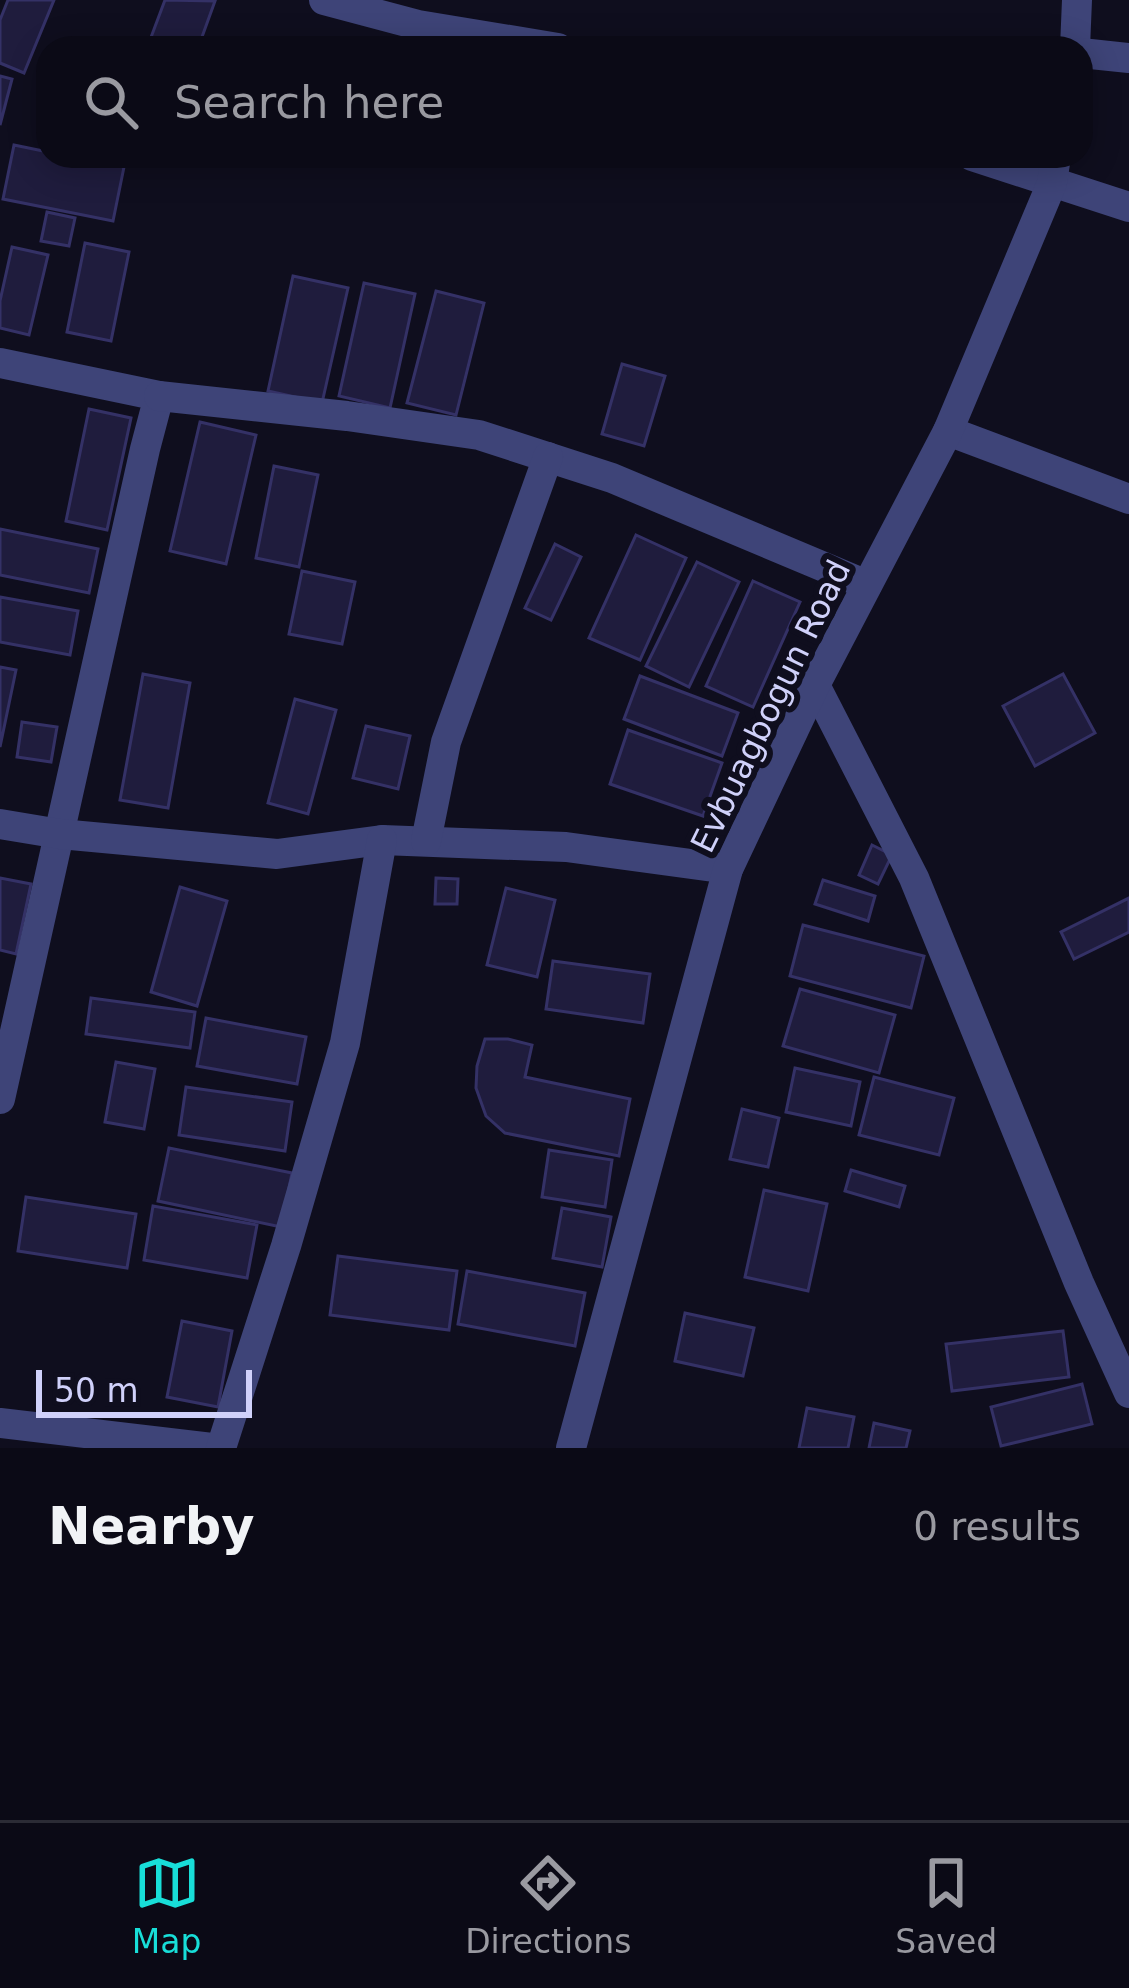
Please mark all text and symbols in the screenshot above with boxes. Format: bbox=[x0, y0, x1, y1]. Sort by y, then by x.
search box bbox=[36, 36, 1093, 168]
icon: search bbox=[78, 69, 144, 135]
text: Search here bbox=[174, 76, 444, 129]
street label: Evbuagbogun Road bbox=[683, 554, 858, 859]
scale bar bbox=[36, 1364, 252, 1417]
text: 50 m bbox=[54, 1371, 139, 1410]
text: Nearby bbox=[48, 1497, 255, 1556]
text: 0 results bbox=[913, 1504, 1081, 1549]
tab: Map bbox=[132, 1850, 202, 1961]
tab: Directions bbox=[465, 1850, 631, 1961]
tab: Saved bbox=[895, 1850, 997, 1961]

